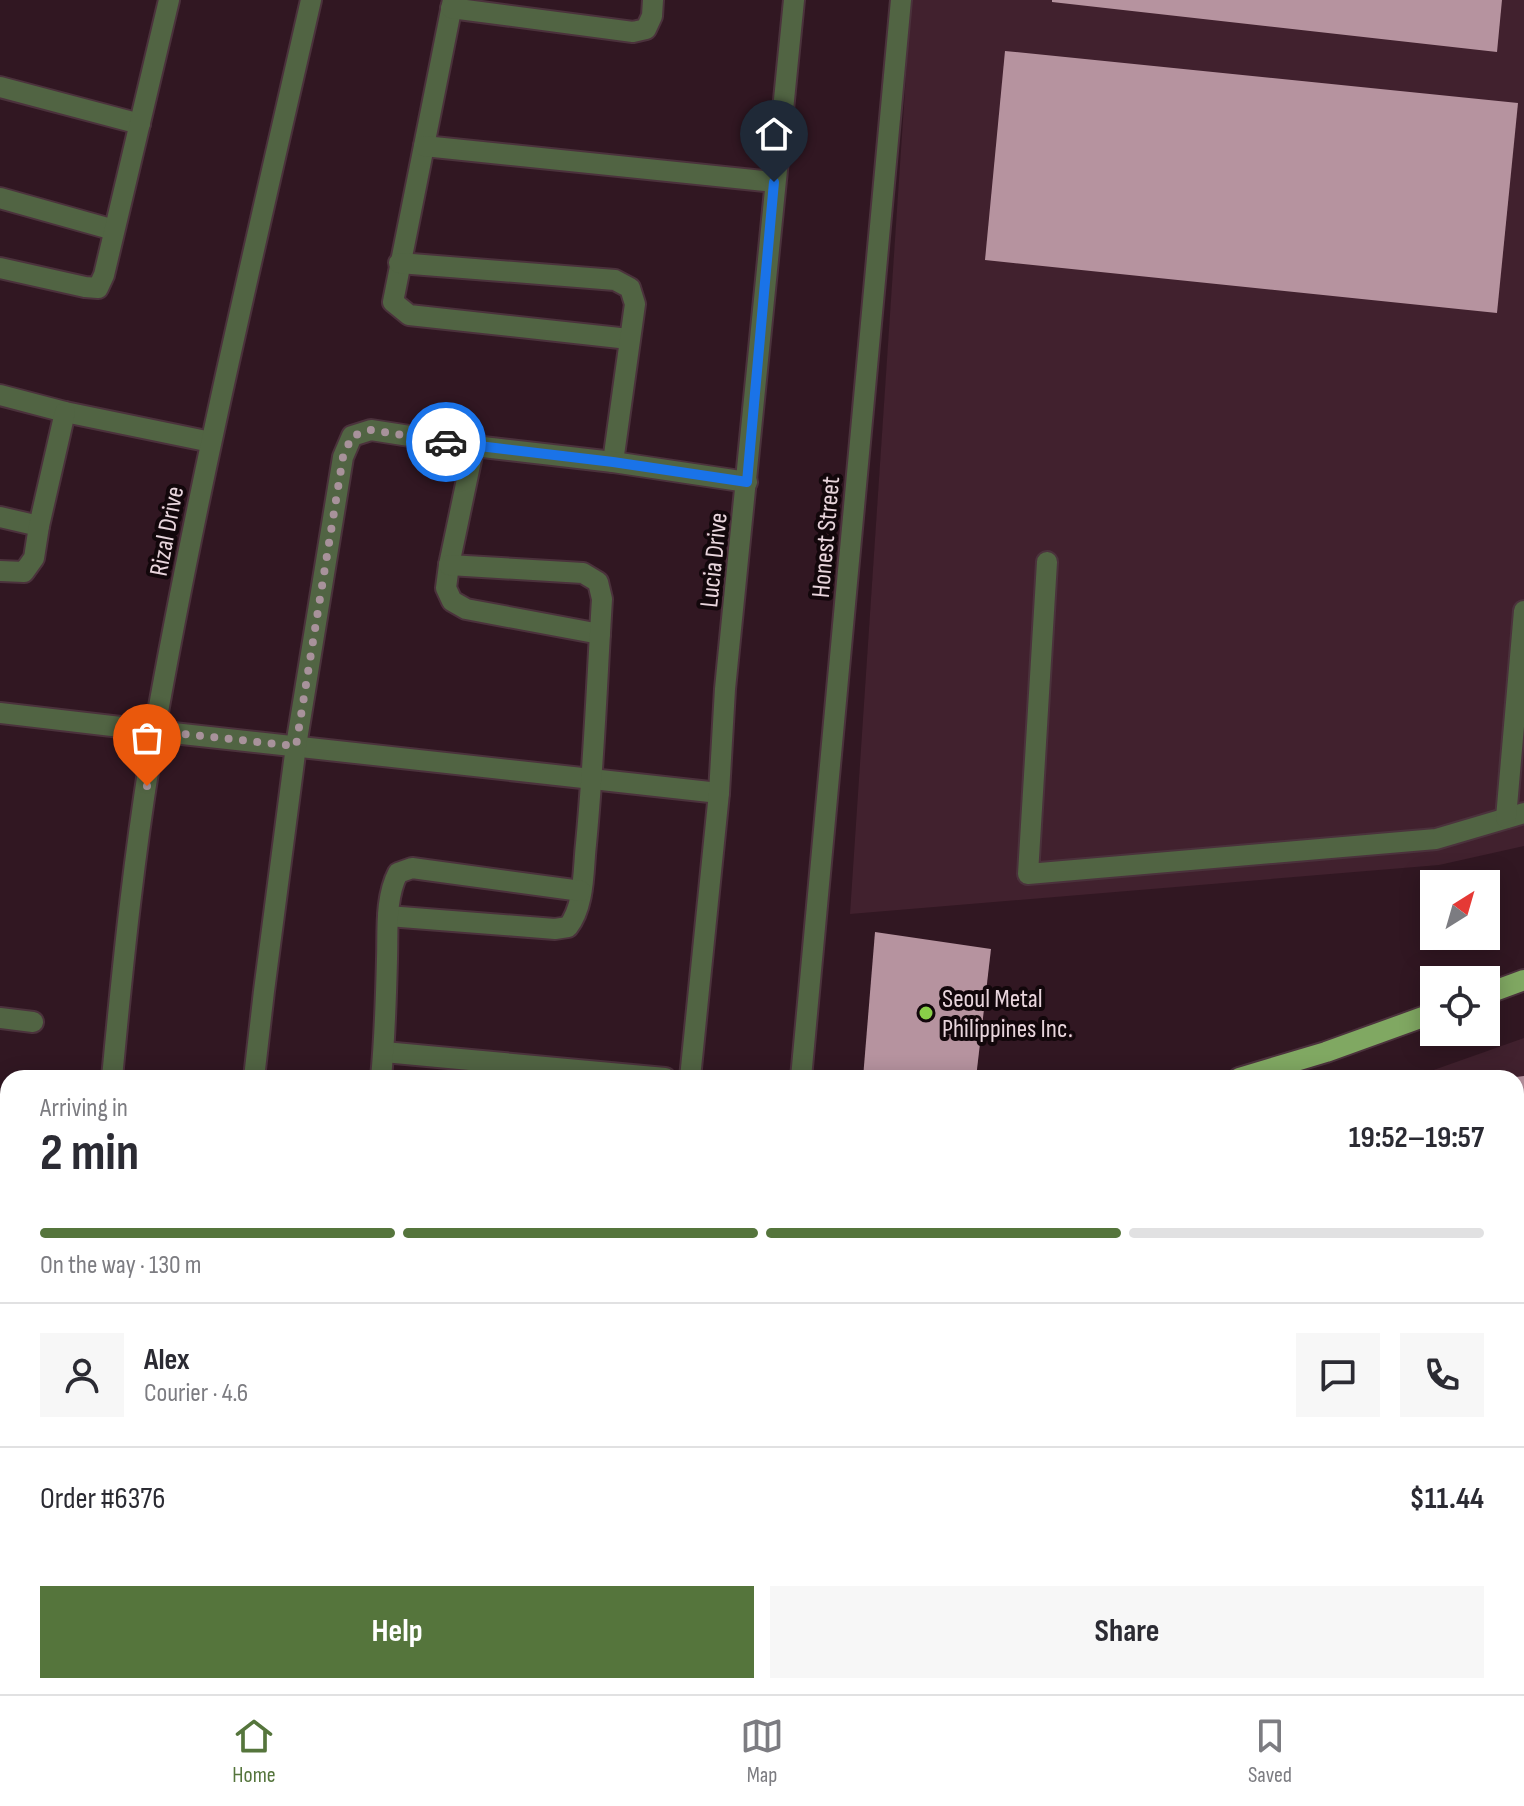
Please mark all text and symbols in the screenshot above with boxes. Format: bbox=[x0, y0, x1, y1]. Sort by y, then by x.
pin bbox=[740, 100, 808, 182]
icon: home bbox=[752, 112, 796, 156]
courier bbox=[406, 402, 486, 482]
icon: car bbox=[424, 420, 468, 464]
street label: Honest Street bbox=[806, 475, 847, 599]
street label: Rizal Drive bbox=[144, 484, 191, 579]
street label: Lucia Drive bbox=[694, 511, 735, 609]
pin bbox=[113, 704, 181, 786]
icon: bag bbox=[125, 716, 169, 760]
north arrow bbox=[1420, 870, 1500, 950]
map controls bbox=[1420, 870, 1500, 1046]
button: locate bbox=[1420, 966, 1500, 1046]
place label: Seoul Metal Philippines Inc. bbox=[942, 984, 1073, 1045]
marker: Seoul Metal Philippines Inc. bbox=[917, 1004, 935, 1022]
text: Arriving in bbox=[40, 1093, 128, 1124]
text: 19:52–19:57 bbox=[1349, 1120, 1484, 1156]
text: 2 min bbox=[40, 1122, 139, 1185]
text: On the way · 130 m bbox=[40, 1250, 202, 1281]
button: person bbox=[40, 1333, 124, 1417]
button: chat bbox=[1296, 1333, 1380, 1417]
button: phone bbox=[1400, 1333, 1484, 1417]
text: Alex bbox=[144, 1342, 190, 1378]
text: Courier · 4.6 bbox=[144, 1378, 248, 1409]
text: Order #6376 bbox=[40, 1481, 165, 1517]
text: $11.44 bbox=[1409, 1481, 1484, 1517]
button: Help bbox=[40, 1586, 754, 1678]
button: Share bbox=[770, 1586, 1484, 1678]
tab: Home bbox=[232, 1714, 276, 1789]
tab: Map bbox=[740, 1714, 784, 1789]
tab: Saved bbox=[1248, 1714, 1292, 1789]

